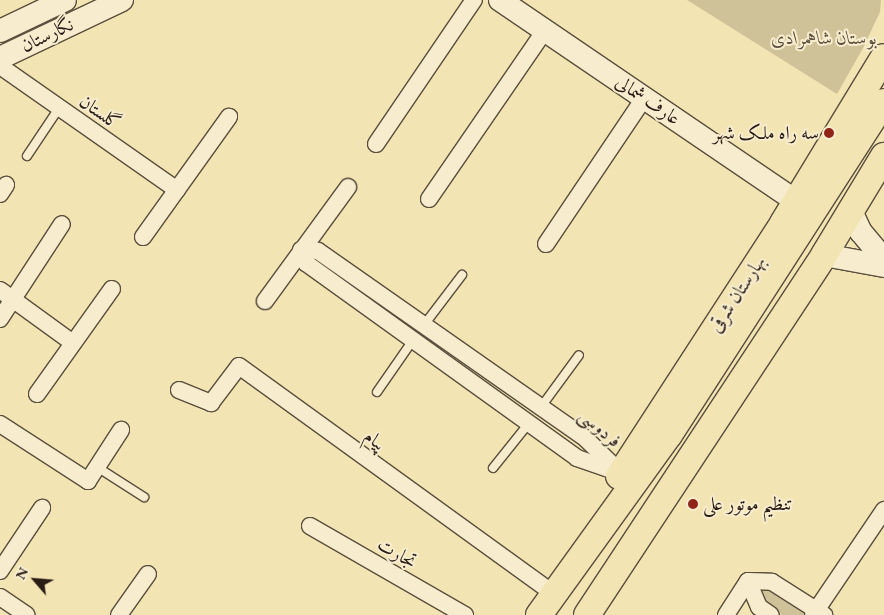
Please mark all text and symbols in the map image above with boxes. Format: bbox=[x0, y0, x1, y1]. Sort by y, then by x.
street label: نگارستان bbox=[17, 13, 77, 57]
park label: بوستان شاهمرادی bbox=[771, 27, 877, 49]
street label: عارف شمالی bbox=[611, 70, 685, 130]
street label: گلستان bbox=[75, 90, 125, 134]
place label: سه راه ملک شهر bbox=[713, 122, 819, 144]
marker: سه راه ملک شهر bbox=[823, 127, 835, 139]
street label: بهارستان شرقی bbox=[704, 251, 770, 337]
street label: فردوسی bbox=[574, 404, 626, 452]
street label: پیام bbox=[360, 424, 390, 456]
place label: تنظیم موتور علی bbox=[703, 493, 793, 515]
marker: تنظیم موتور علی bbox=[687, 498, 699, 510]
street label: تجارت bbox=[373, 533, 421, 573]
north arrow bbox=[10, 555, 60, 605]
text: N bbox=[11, 564, 32, 582]

